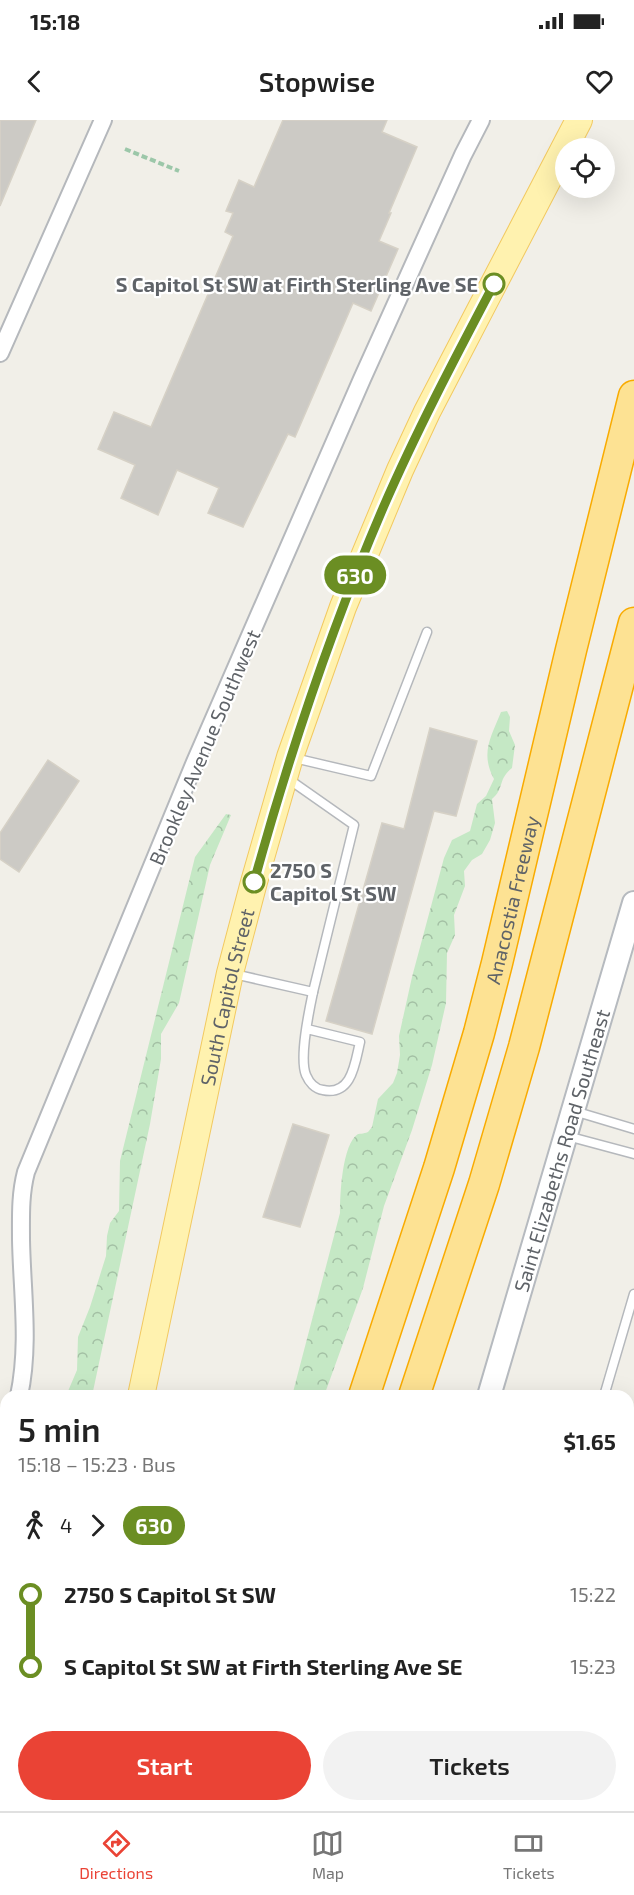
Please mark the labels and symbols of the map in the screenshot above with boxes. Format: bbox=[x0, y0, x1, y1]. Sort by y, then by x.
place label: S Capitol St SW at Firth Sterling Ave SE bbox=[116, 272, 478, 296]
marker: S Capitol St SW at Firth Sterling Ave SE bbox=[483, 273, 505, 295]
line badge: 630 bbox=[320, 556, 389, 594]
street label: Brookley Avenue Southwest bbox=[143, 625, 265, 868]
street label: Anacostia Freeway bbox=[480, 813, 543, 986]
place label: 2750 S Capitol St SW bbox=[270, 858, 397, 905]
marker: 2750 S Capitol St SW bbox=[243, 871, 265, 893]
street label: South Capitol Street bbox=[195, 905, 259, 1088]
street label: Saint Elizabeths Road Southeast bbox=[508, 1006, 614, 1295]

